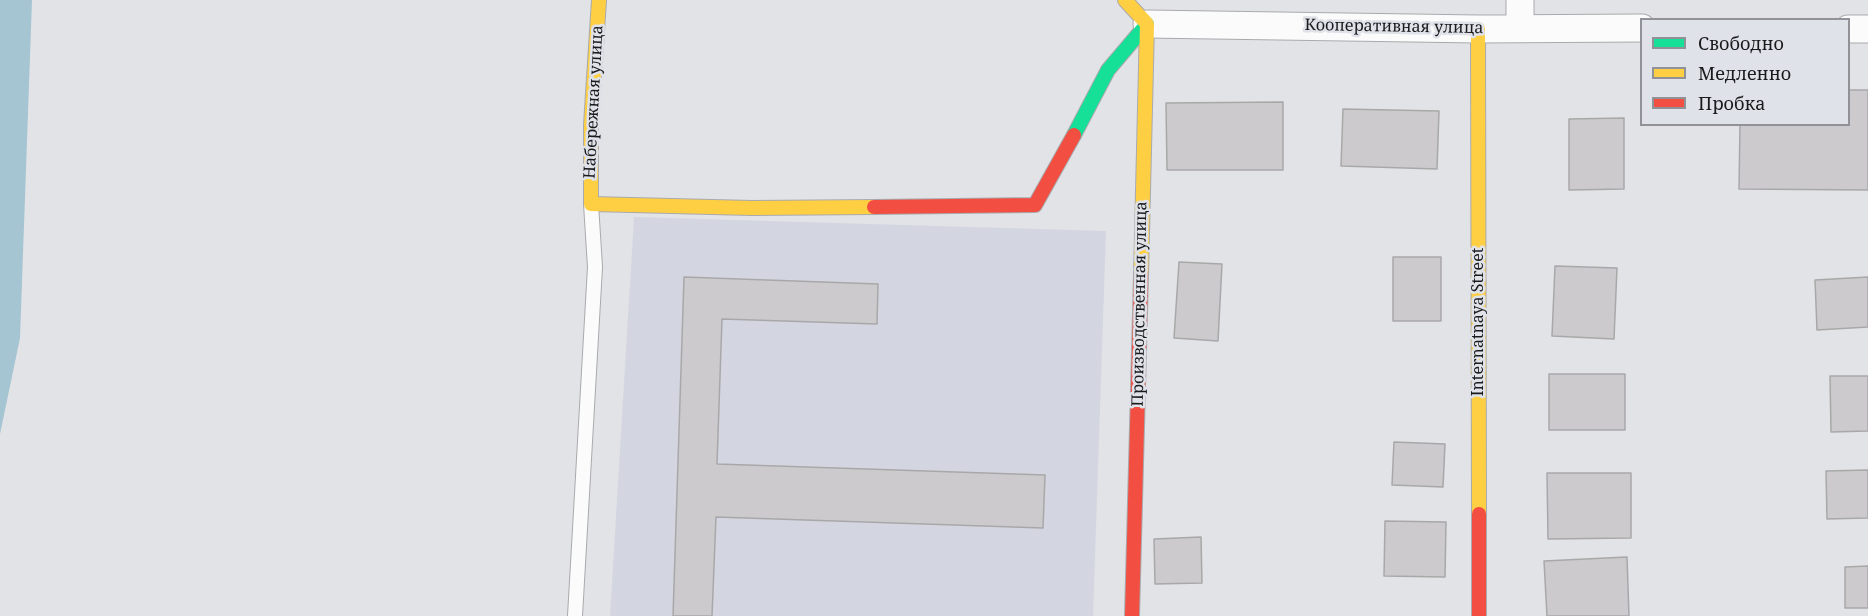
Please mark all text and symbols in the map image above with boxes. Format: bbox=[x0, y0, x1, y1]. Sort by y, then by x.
street label: Кооперативная улица bbox=[1304, 16, 1484, 38]
legend bbox=[1640, 18, 1850, 126]
street label: Набережная улица bbox=[580, 25, 608, 179]
text: Свободно bbox=[1698, 31, 1784, 55]
text: Медленно bbox=[1698, 61, 1791, 85]
text: Пробка bbox=[1698, 91, 1765, 115]
street label: Производственная улица bbox=[1129, 201, 1151, 407]
street label: Internatnaya Street bbox=[1468, 248, 1488, 396]

